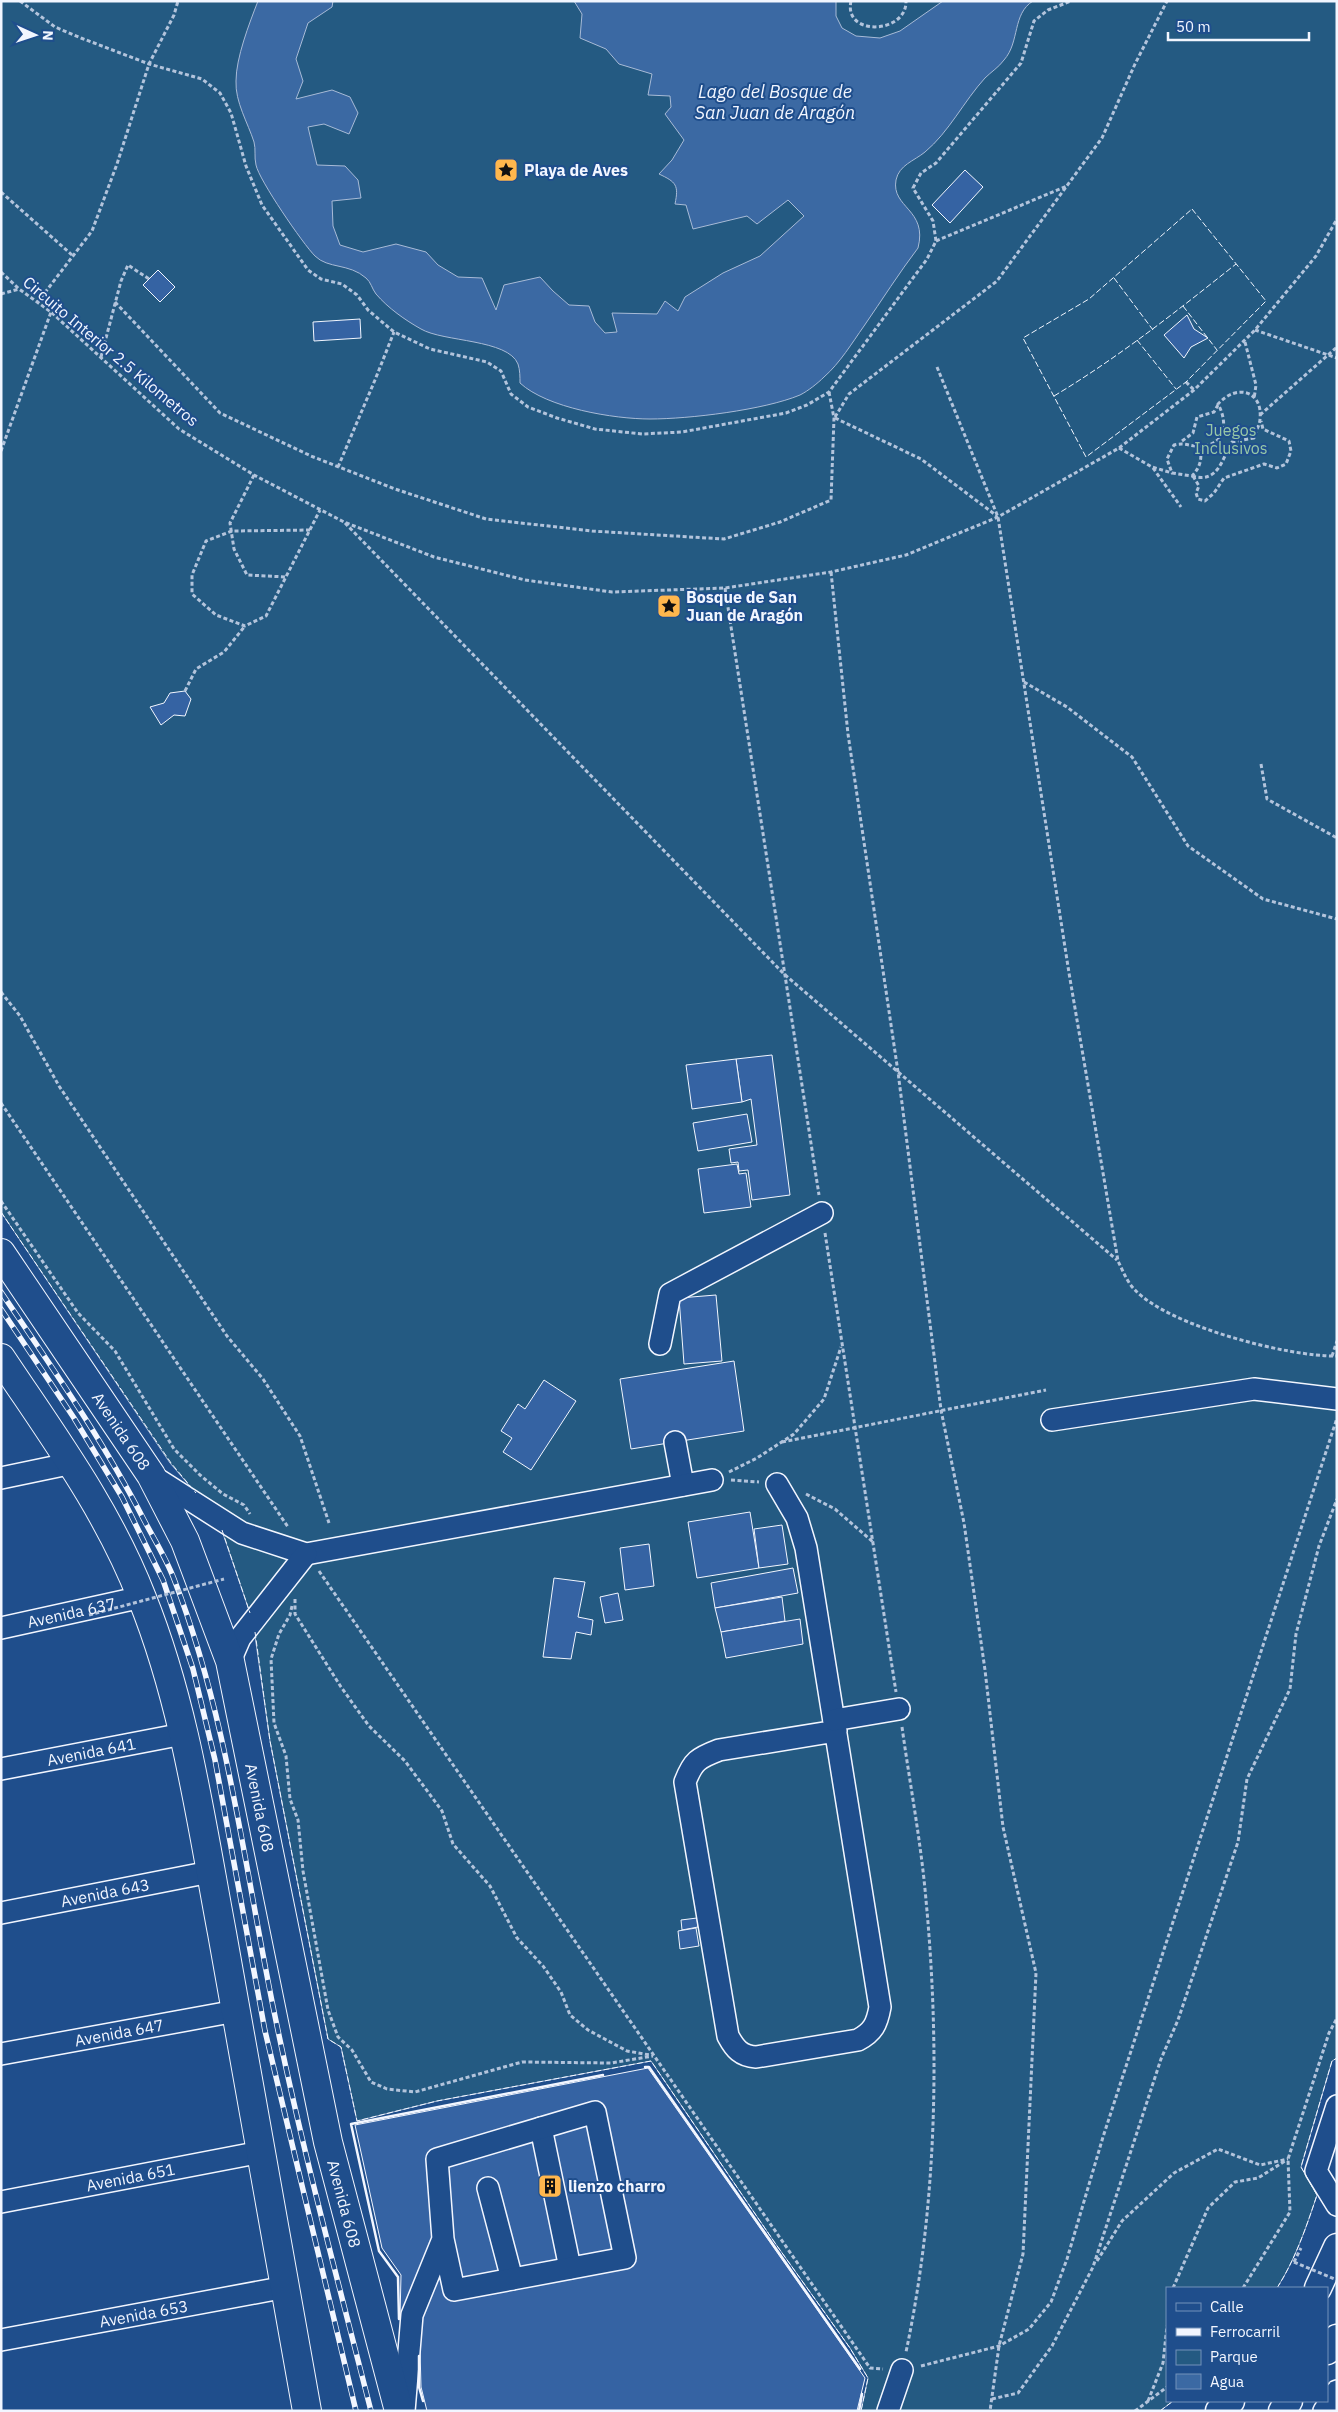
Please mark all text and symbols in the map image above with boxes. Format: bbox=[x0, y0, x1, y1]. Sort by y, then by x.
north arrow bbox=[10, 10, 60, 60]
scale bar bbox=[1168, 10, 1309, 42]
text: 50 m bbox=[1176, 17, 1211, 36]
text: N bbox=[39, 30, 57, 41]
water label: Lago del Bosque de San Juan de Aragón bbox=[695, 80, 855, 124]
place icon: Playa de Aves bbox=[493, 157, 519, 183]
place label: Playa de Aves bbox=[524, 160, 628, 180]
street label: Circuito Interior 2.5 Kilometros bbox=[19, 272, 203, 430]
park label: Juegos Inclusivos bbox=[1194, 420, 1268, 458]
place label: Bosque de San Juan de Aragón bbox=[686, 587, 803, 625]
place icon: Bosque de San Juan de Aragón bbox=[656, 593, 682, 619]
street label: Avenida 608 bbox=[88, 1388, 155, 1474]
street label: Avenida 637 bbox=[25, 1593, 117, 1632]
street label: Avenida 641 bbox=[45, 1733, 137, 1770]
street label: Avenida 608 bbox=[241, 1762, 279, 1854]
street label: Avenida 643 bbox=[59, 1874, 151, 1911]
street label: Avenida 647 bbox=[73, 2014, 165, 2050]
street label: Avenida 608 bbox=[323, 2158, 365, 2250]
street label: Avenida 651 bbox=[85, 2159, 177, 2195]
building icon: lienzo charro bbox=[537, 2173, 563, 2199]
place label: lienzo charro bbox=[568, 2176, 666, 2196]
legend bbox=[1166, 2287, 1328, 2402]
street label: Avenida 653 bbox=[97, 2295, 190, 2332]
text: Calle bbox=[1210, 2297, 1244, 2316]
text: Ferrocarril bbox=[1210, 2322, 1280, 2341]
text: Parque bbox=[1210, 2347, 1258, 2366]
text: Agua bbox=[1210, 2372, 1244, 2391]

